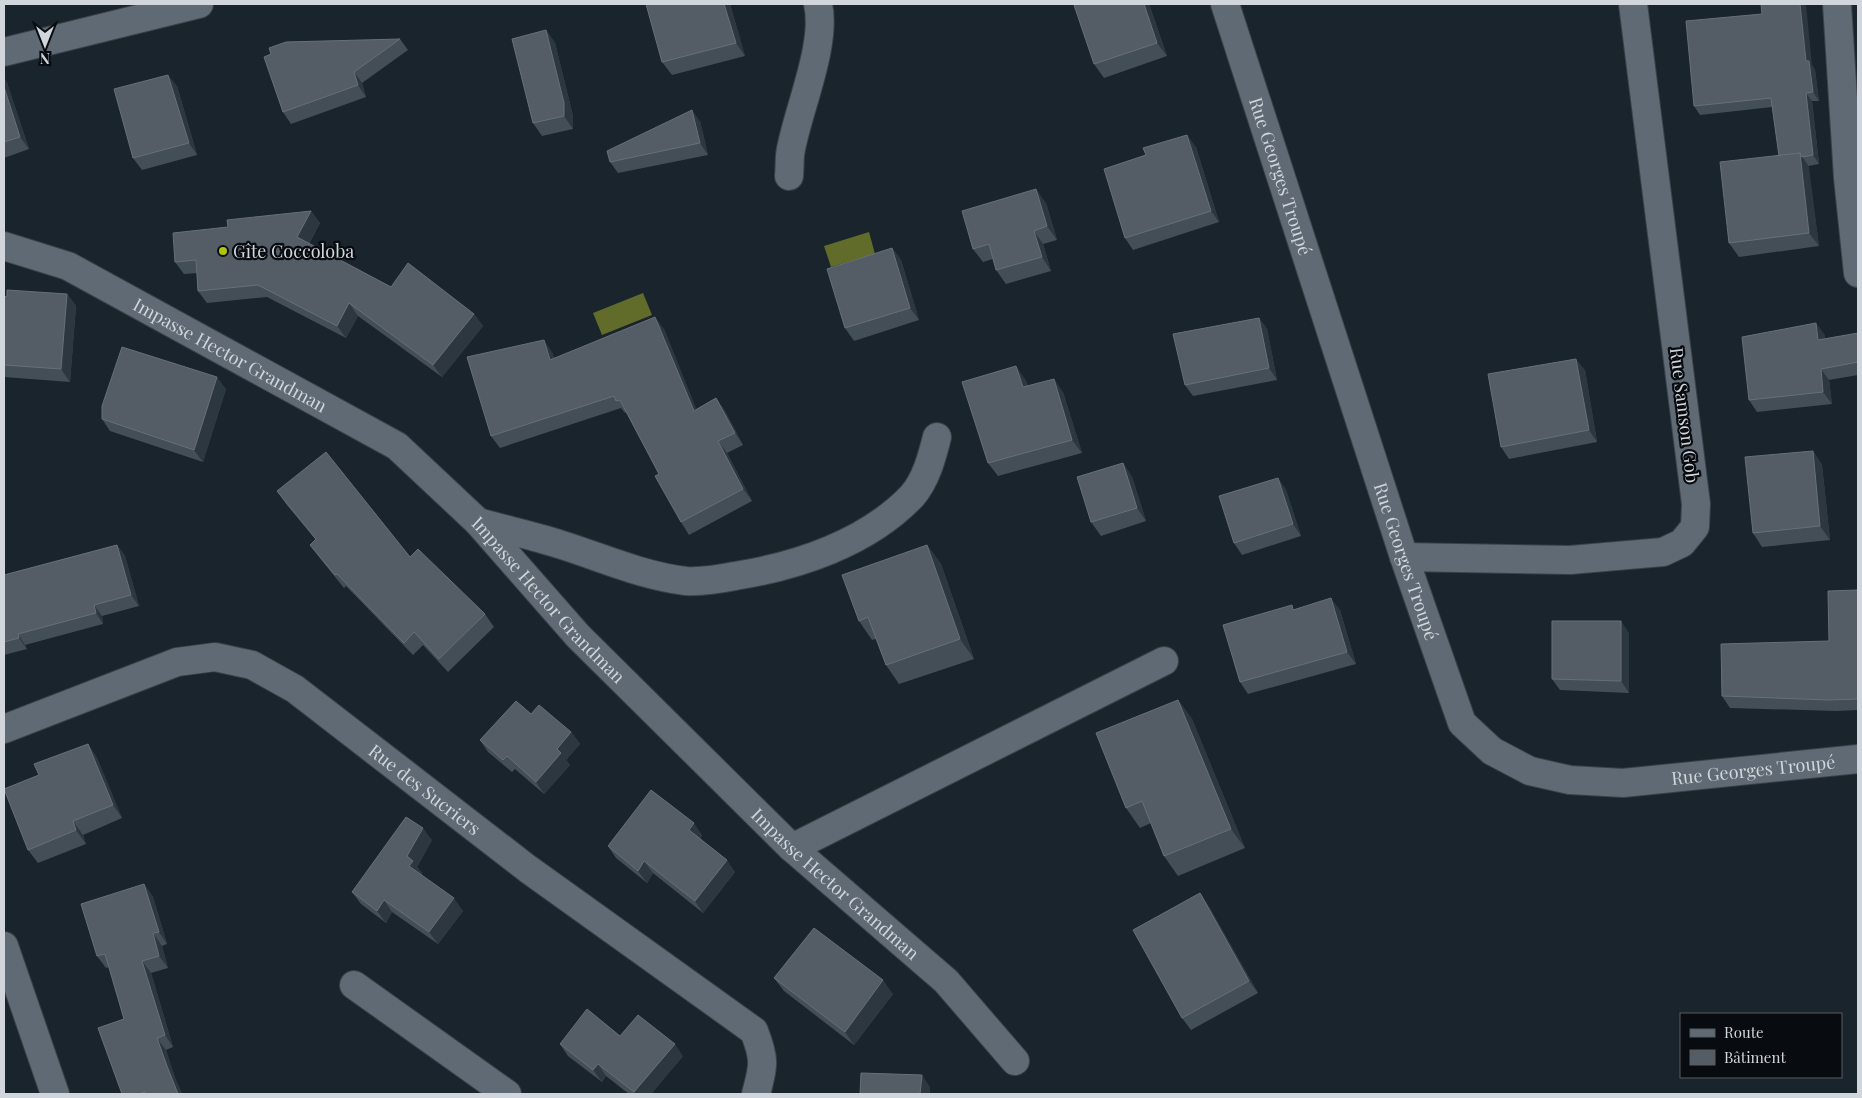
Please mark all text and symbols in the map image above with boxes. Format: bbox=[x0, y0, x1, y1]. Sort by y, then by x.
north arrow bbox=[20, 20, 70, 70]
text: N bbox=[40, 49, 50, 68]
street label: Rue Georges Troupé bbox=[1244, 94, 1318, 258]
place label: Gîte Coccoloba bbox=[233, 239, 354, 263]
marker: Gîte Coccoloba bbox=[217, 245, 229, 257]
street label: Impasse Hector Grandman bbox=[129, 292, 332, 418]
street label: Rue Samson Gob bbox=[1665, 346, 1705, 484]
street label: Rue Georges Troupé bbox=[1369, 479, 1444, 643]
street label: Impasse Hector Grandman bbox=[467, 511, 631, 688]
street label: Rue des Sucriers bbox=[364, 738, 486, 840]
street label: Rue Georges Troupé bbox=[1670, 749, 1836, 790]
street label: Impasse Hector Grandman bbox=[746, 802, 925, 965]
legend bbox=[1680, 1013, 1842, 1078]
text: Route bbox=[1724, 1022, 1764, 1042]
text: Bâtiment bbox=[1724, 1047, 1786, 1067]

